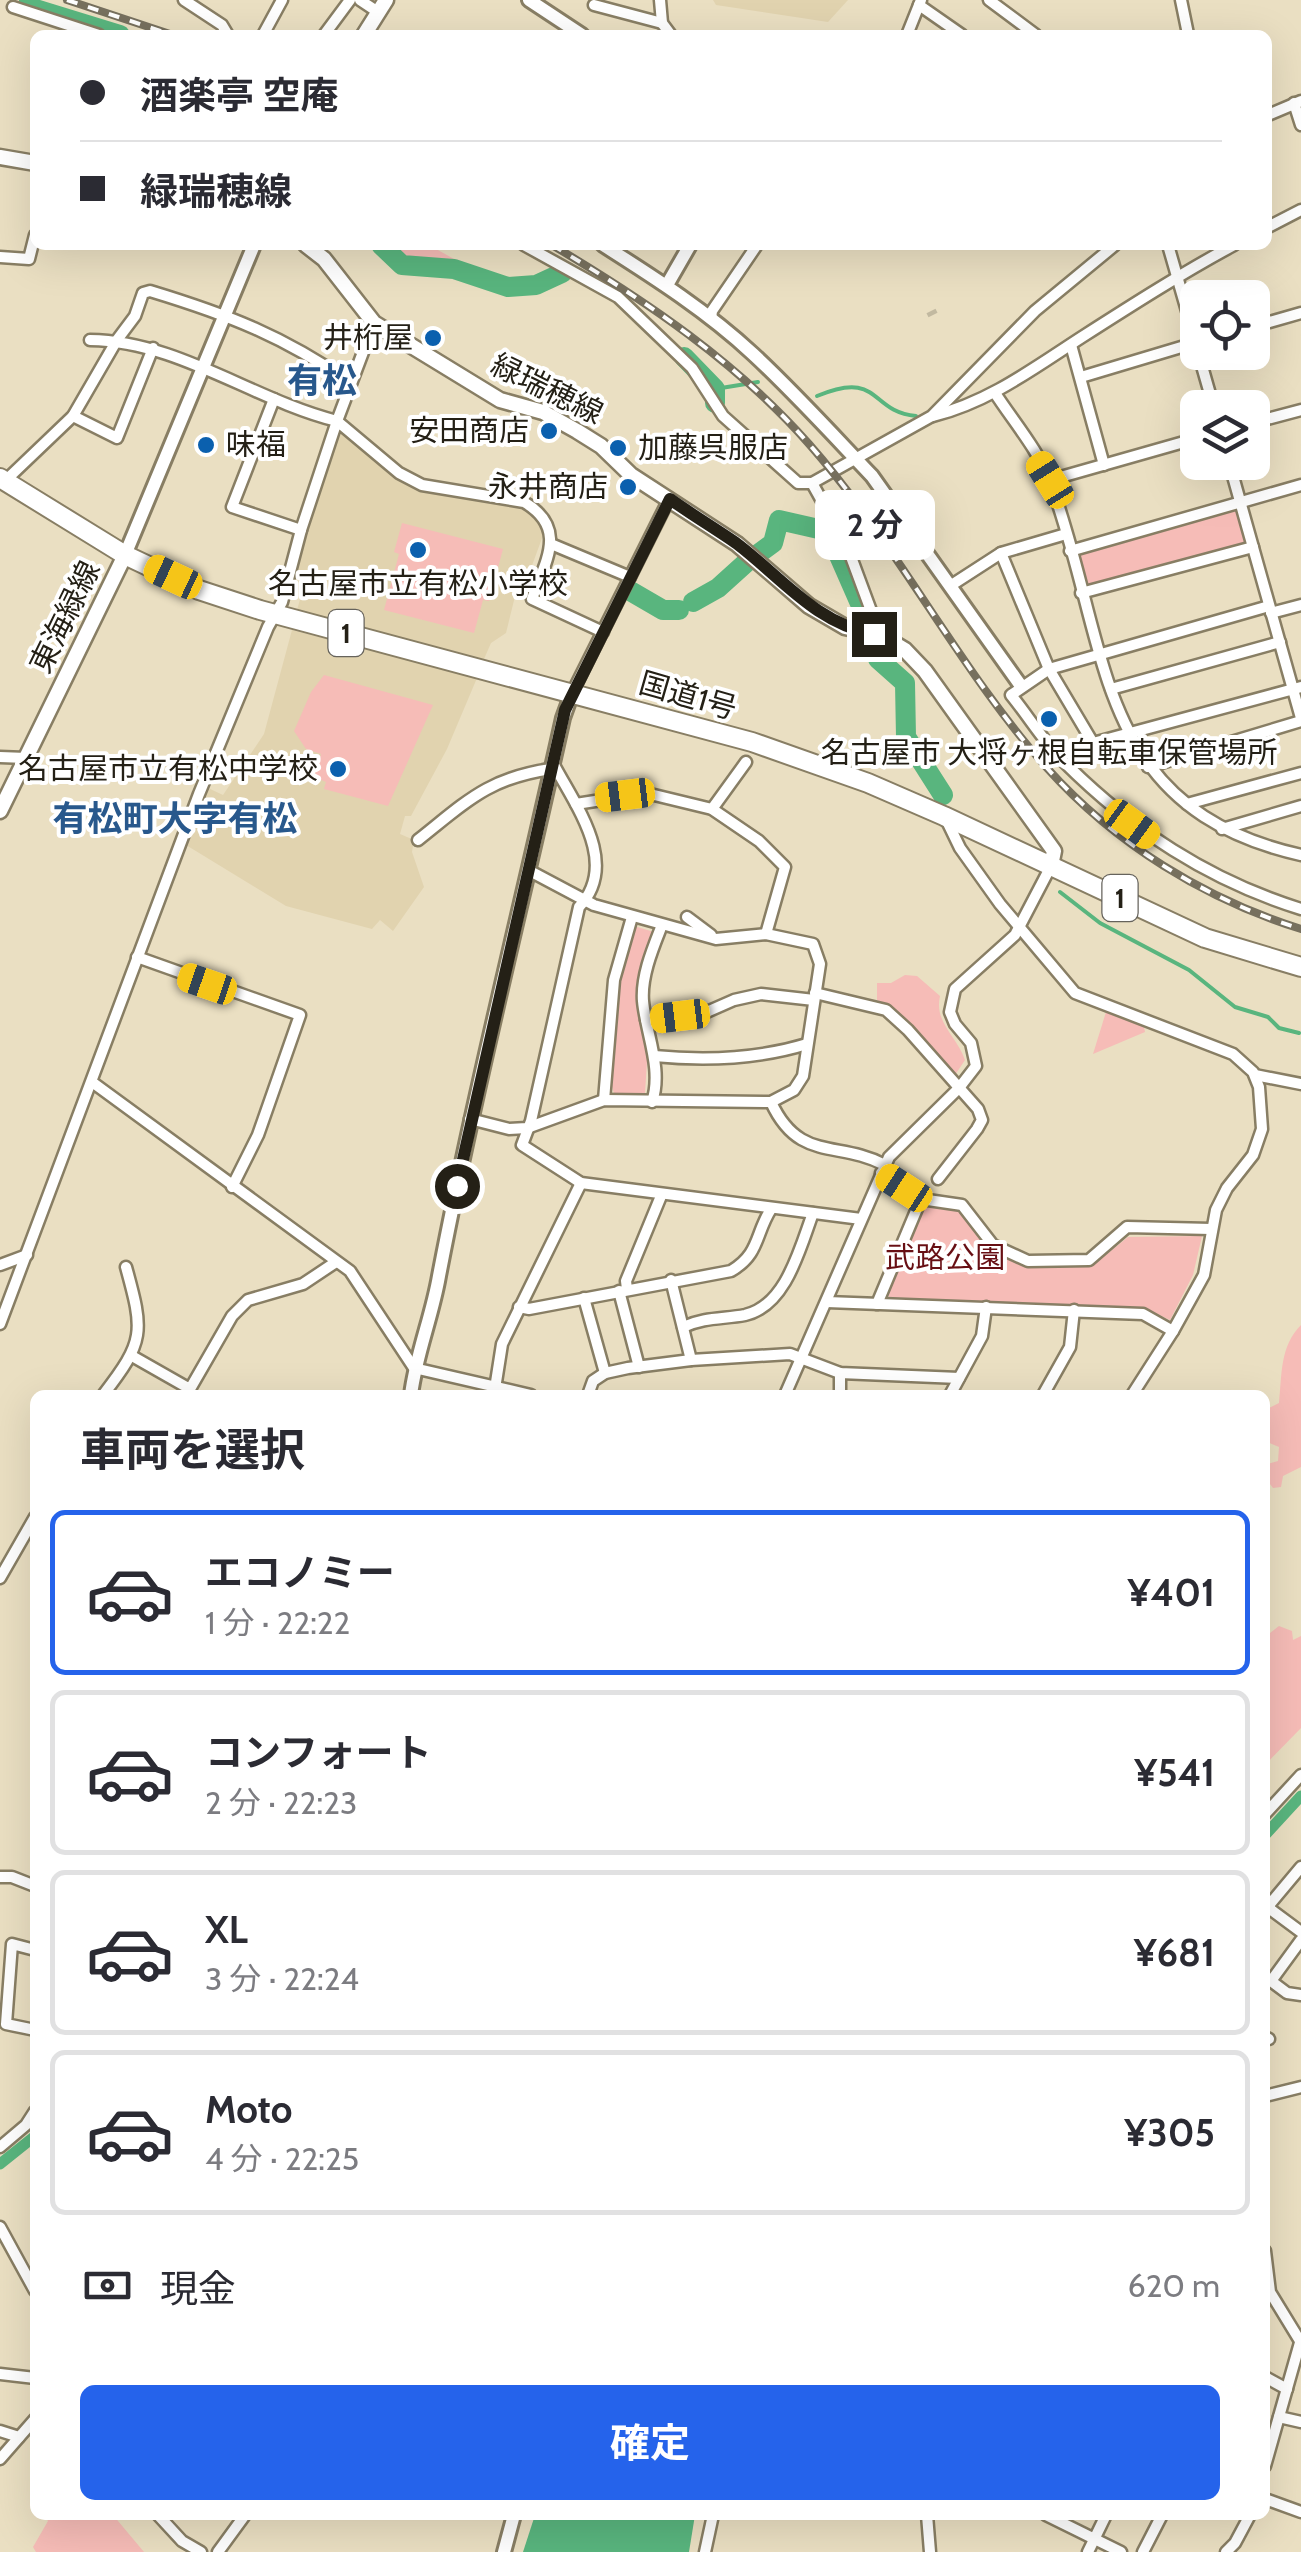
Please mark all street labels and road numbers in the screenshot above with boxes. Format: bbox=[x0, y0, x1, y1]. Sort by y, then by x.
street label: 緑瑞穂線 bbox=[485, 346, 609, 431]
street label: 東海緑線 bbox=[22, 555, 107, 679]
road number: 1 bbox=[328, 610, 364, 656]
street label: 国道1号 bbox=[635, 664, 741, 727]
road number: 1 bbox=[1102, 875, 1138, 921]

